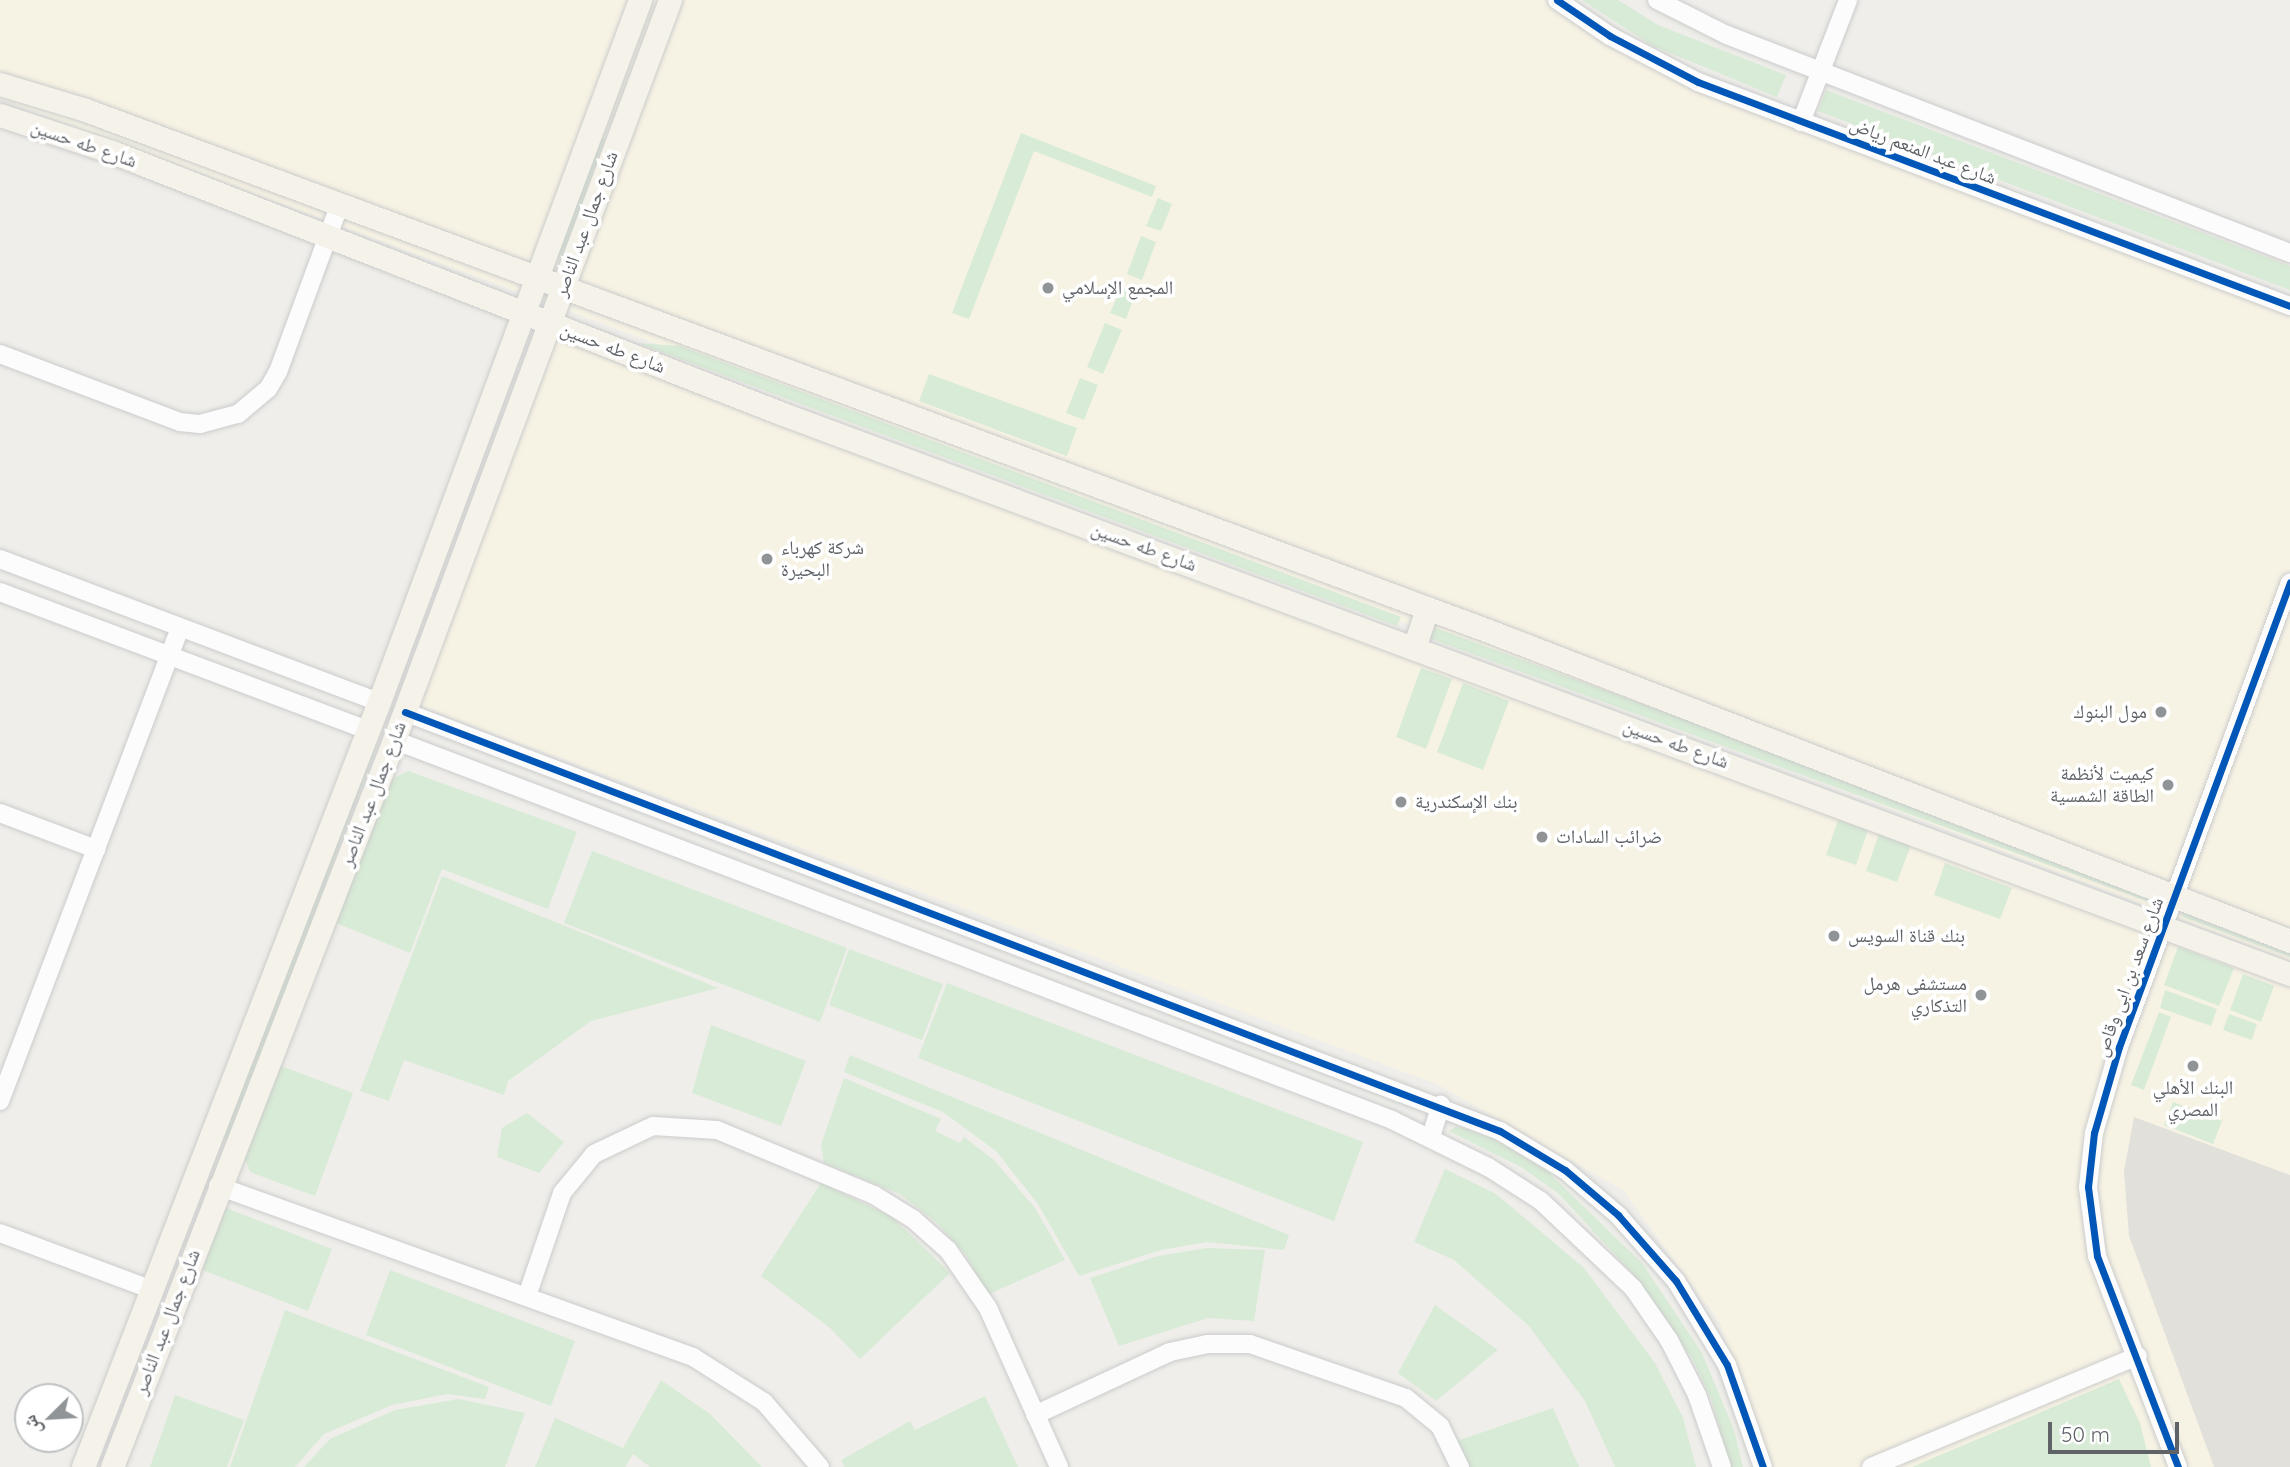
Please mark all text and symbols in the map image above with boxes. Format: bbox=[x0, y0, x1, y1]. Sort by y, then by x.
street label: شارع عبد المنعم رياض bbox=[1846, 113, 2000, 189]
street label: شارع طه حسين bbox=[28, 115, 140, 173]
street label: شارع جمال عبد الناصر bbox=[549, 148, 623, 300]
place label: المجمع الإسلامي bbox=[1062, 277, 1173, 299]
marker: المجمع الإسلامي bbox=[1040, 280, 1056, 296]
street label: شارع طه حسين bbox=[557, 318, 669, 378]
street label: شارع طه حسين bbox=[1088, 517, 1200, 577]
place label: شركة كهرباء البحيرة bbox=[781, 537, 864, 581]
marker: شركة كهرباء البحيرة bbox=[759, 551, 775, 567]
place label: مول البنوك bbox=[2074, 701, 2147, 723]
marker: مول البنوك bbox=[2153, 704, 2169, 720]
street label: شارع طه حسين bbox=[1620, 714, 1732, 774]
street label: شارع جمال عبد الناصر bbox=[335, 718, 411, 870]
place label: كيميت لأنظمة الطاقة الشمسية bbox=[2050, 763, 2154, 807]
marker: كيميت لأنظمة الطاقة الشمسية bbox=[2160, 777, 2176, 793]
place label: بنك الإسكندرية bbox=[1415, 791, 1518, 813]
marker: بنك الإسكندرية bbox=[1393, 794, 1409, 810]
place label: ضرائب السادات bbox=[1556, 826, 1662, 848]
marker: ضرائب السادات bbox=[1534, 829, 1550, 845]
street label: شارع سعد بن ابى وقاص bbox=[2090, 894, 2168, 1060]
place label: بنك قناة السويس bbox=[1848, 925, 1965, 947]
marker: بنك قناة السويس bbox=[1826, 928, 1842, 944]
place label: مستشفى هرمل التذكاري bbox=[1863, 973, 1967, 1017]
marker: مستشفى هرمل التذكاري bbox=[1973, 987, 1989, 1003]
marker: البنك الأهلي المصري bbox=[2185, 1058, 2201, 1074]
place label: البنك الأهلي المصري bbox=[2153, 1077, 2233, 1121]
street label: شارع جمال عبد الناصر bbox=[129, 1246, 205, 1398]
north arrow bbox=[14, 1383, 84, 1453]
scale bar bbox=[2052, 1408, 2183, 1452]
text: ش bbox=[17, 1412, 47, 1440]
text: 50 m bbox=[2061, 1421, 2110, 1447]

